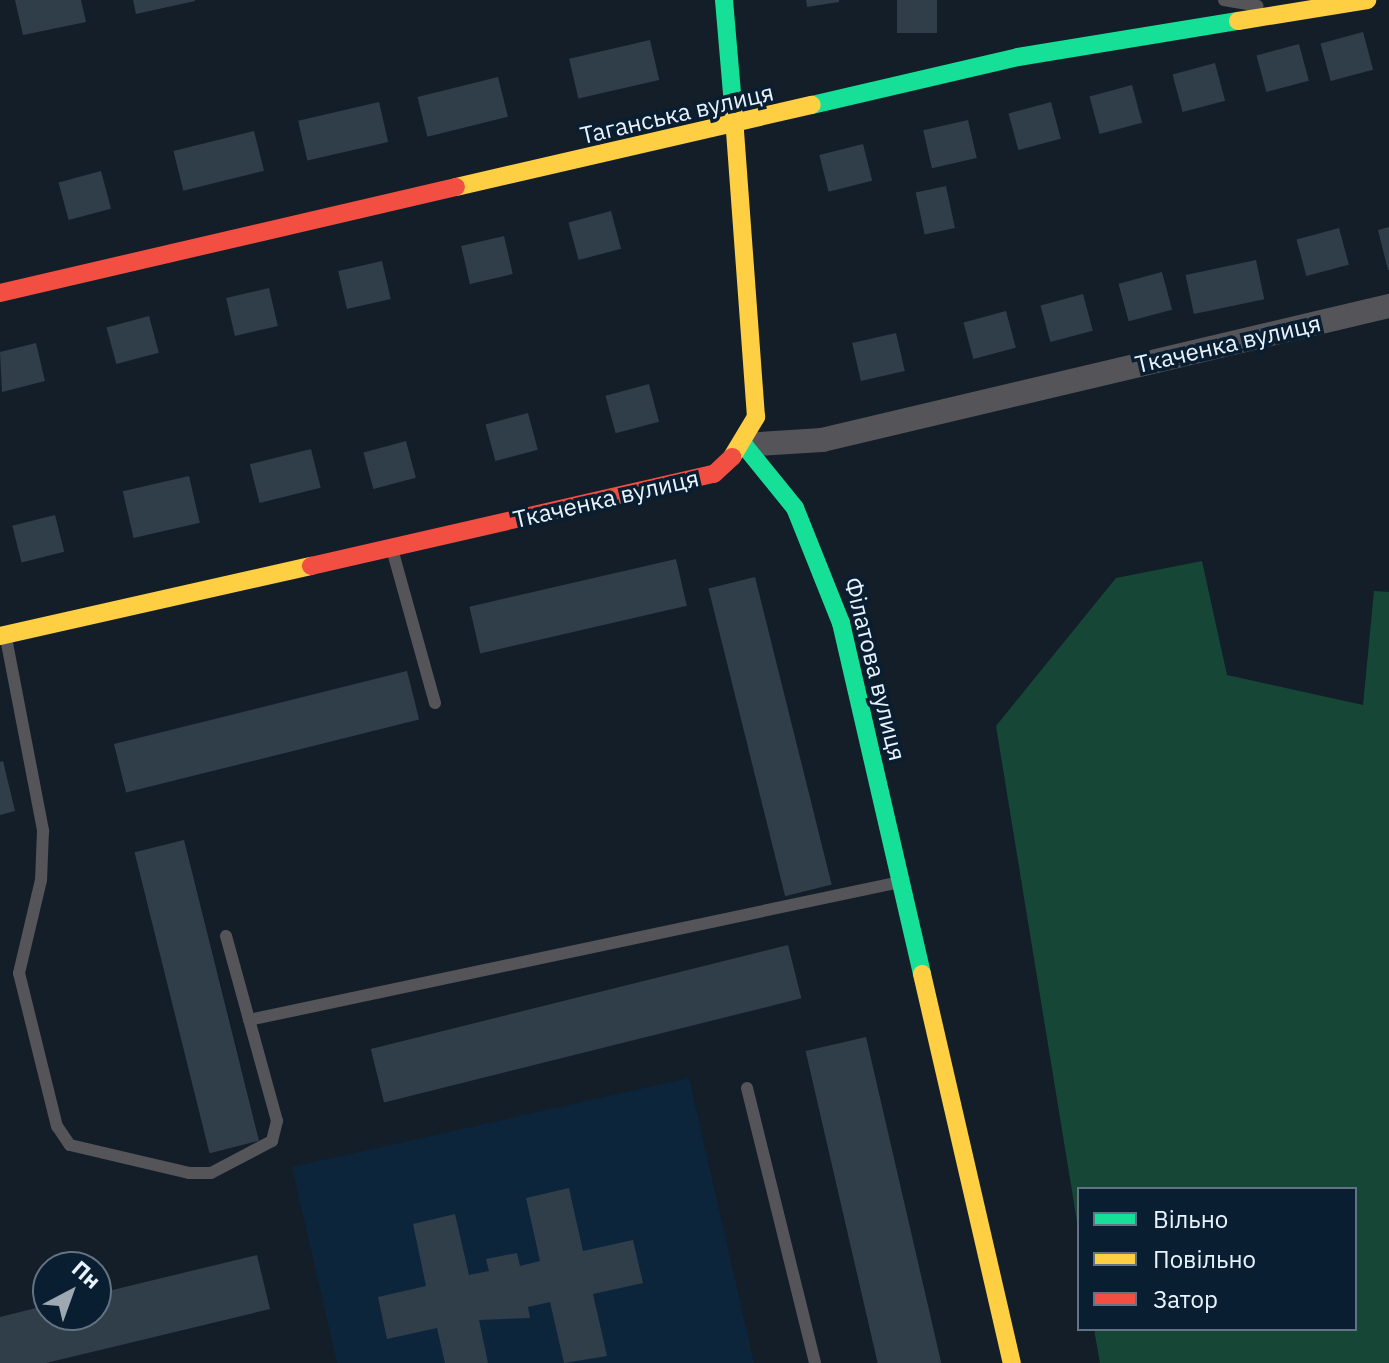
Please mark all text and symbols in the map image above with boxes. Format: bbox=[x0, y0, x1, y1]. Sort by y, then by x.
street label: Таганська вулиця bbox=[578, 78, 776, 150]
street label: Ткаченка вулиця bbox=[1132, 309, 1324, 379]
street label: Ткаченка вулиця bbox=[510, 464, 702, 534]
street label: Філатова вулиця bbox=[838, 574, 912, 764]
legend bbox=[1077, 1187, 1357, 1331]
text: Вільно bbox=[1153, 1203, 1228, 1235]
text: Повільно bbox=[1153, 1243, 1256, 1275]
north arrow bbox=[32, 1251, 112, 1331]
text: Пн bbox=[66, 1254, 107, 1294]
text: Затор bbox=[1153, 1283, 1218, 1315]

